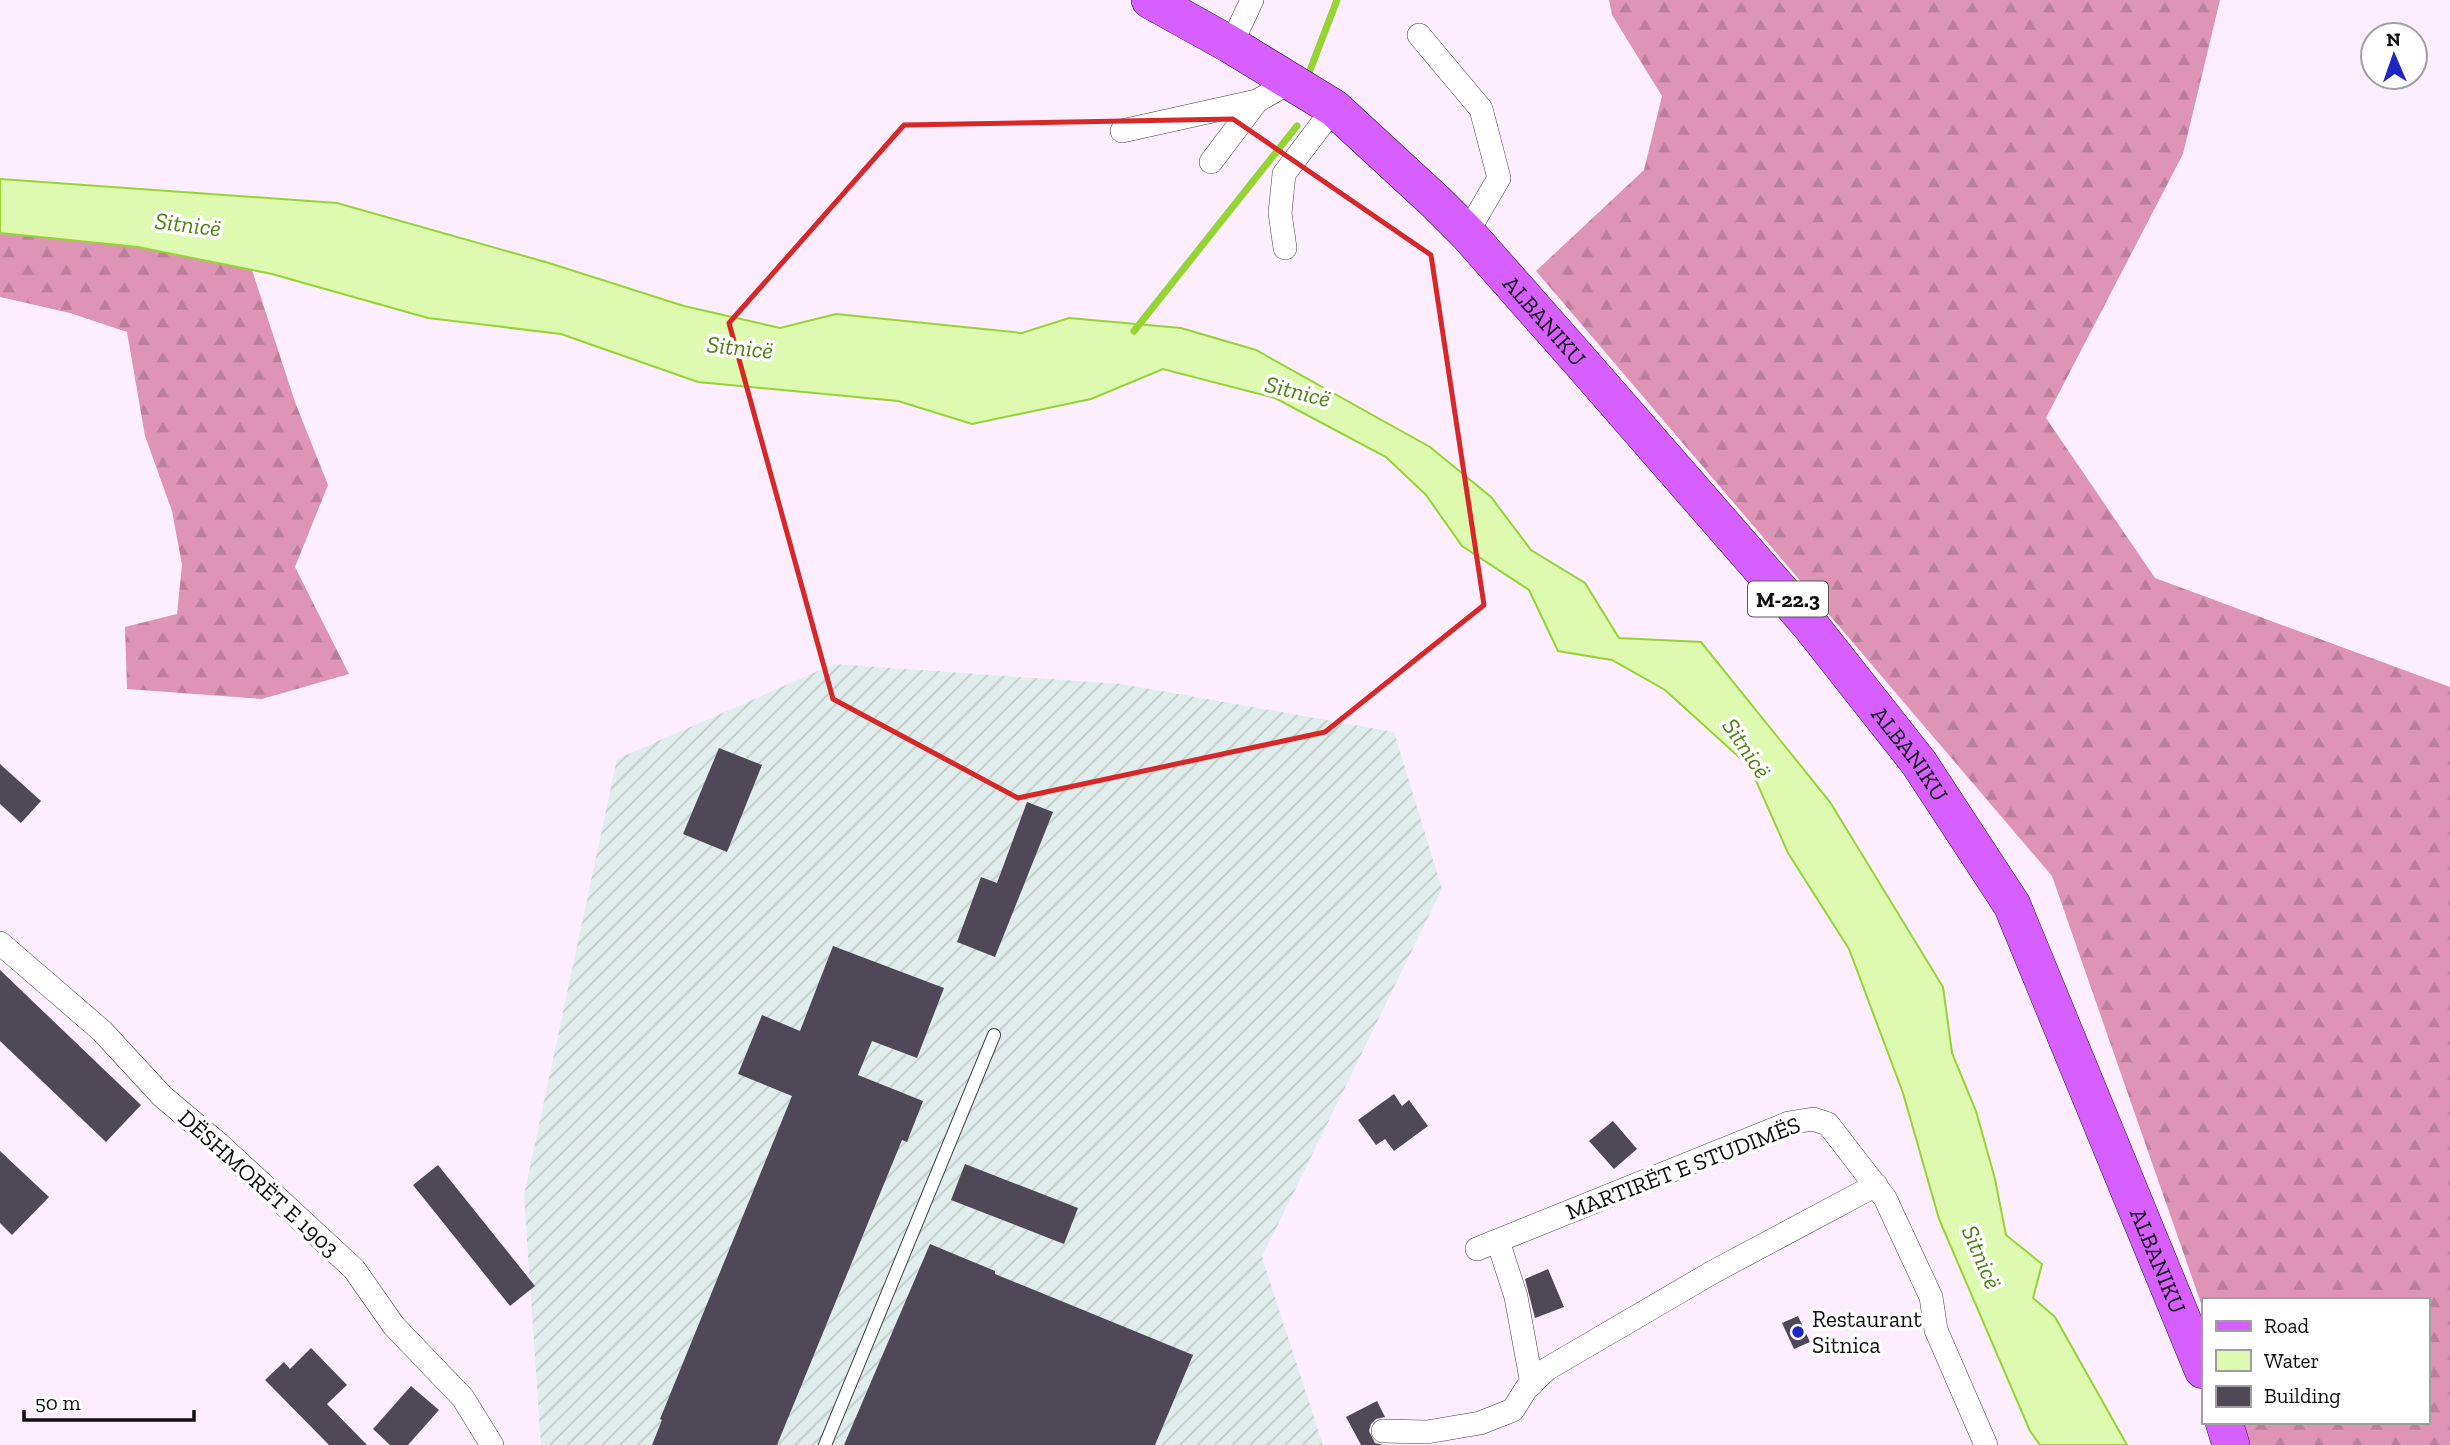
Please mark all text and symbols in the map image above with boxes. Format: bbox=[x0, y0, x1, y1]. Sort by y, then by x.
north arrow bbox=[2359, 21, 2429, 91]
text: N bbox=[2386, 28, 2401, 51]
water label: Sitnicë bbox=[153, 206, 223, 242]
street label: ALBANIKU bbox=[1497, 270, 1592, 372]
water label: Sitnicë bbox=[705, 329, 775, 365]
water label: Sitnicë bbox=[1262, 369, 1334, 413]
road number: M-22.3 bbox=[1748, 582, 1828, 616]
street label: ALBANIKU bbox=[1866, 701, 1954, 807]
water label: Sitnicë bbox=[1716, 712, 1778, 784]
street label: DËSHMORËT E 1903 bbox=[173, 1103, 345, 1263]
street label: MARTIRËT E STUDIMËS bbox=[1562, 1110, 1804, 1226]
street label: ALBANIKU bbox=[2124, 1204, 2192, 1318]
water label: Sitnicë bbox=[1956, 1221, 2008, 1293]
legend bbox=[2202, 1298, 2429, 1424]
place label: Restaurant Sitnica bbox=[1812, 1305, 1922, 1359]
text: Road bbox=[2264, 1313, 2310, 1338]
marker: Restaurant Sitnica bbox=[1790, 1324, 1806, 1340]
text: Water bbox=[2264, 1348, 2319, 1373]
scale bar bbox=[24, 1378, 194, 1422]
text: Building bbox=[2264, 1383, 2341, 1408]
text: 50 m bbox=[35, 1390, 81, 1415]

